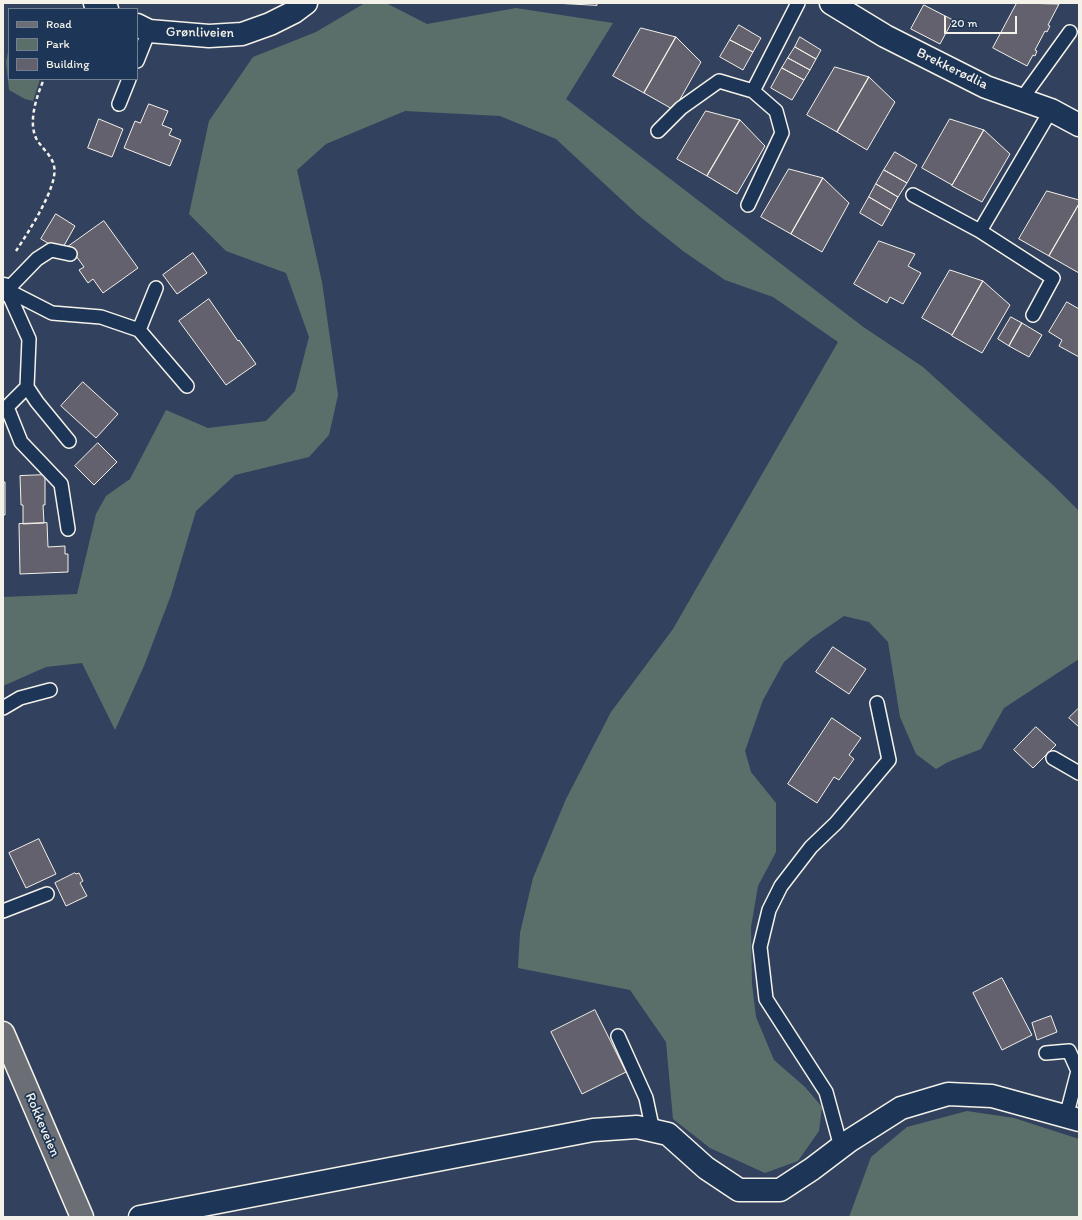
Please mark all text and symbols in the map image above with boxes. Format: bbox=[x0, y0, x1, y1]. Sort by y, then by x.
legend bbox=[8, 8, 138, 80]
scale bar bbox=[946, 8, 1019, 34]
text: 20 m bbox=[951, 16, 978, 30]
text: Road bbox=[46, 17, 72, 31]
street label: Grønliveien bbox=[166, 24, 234, 42]
text: Park bbox=[46, 37, 70, 51]
street label: Brekkerødlia bbox=[914, 44, 990, 94]
text: Building bbox=[46, 57, 89, 71]
street label: Rokkeveien bbox=[21, 1090, 63, 1160]

